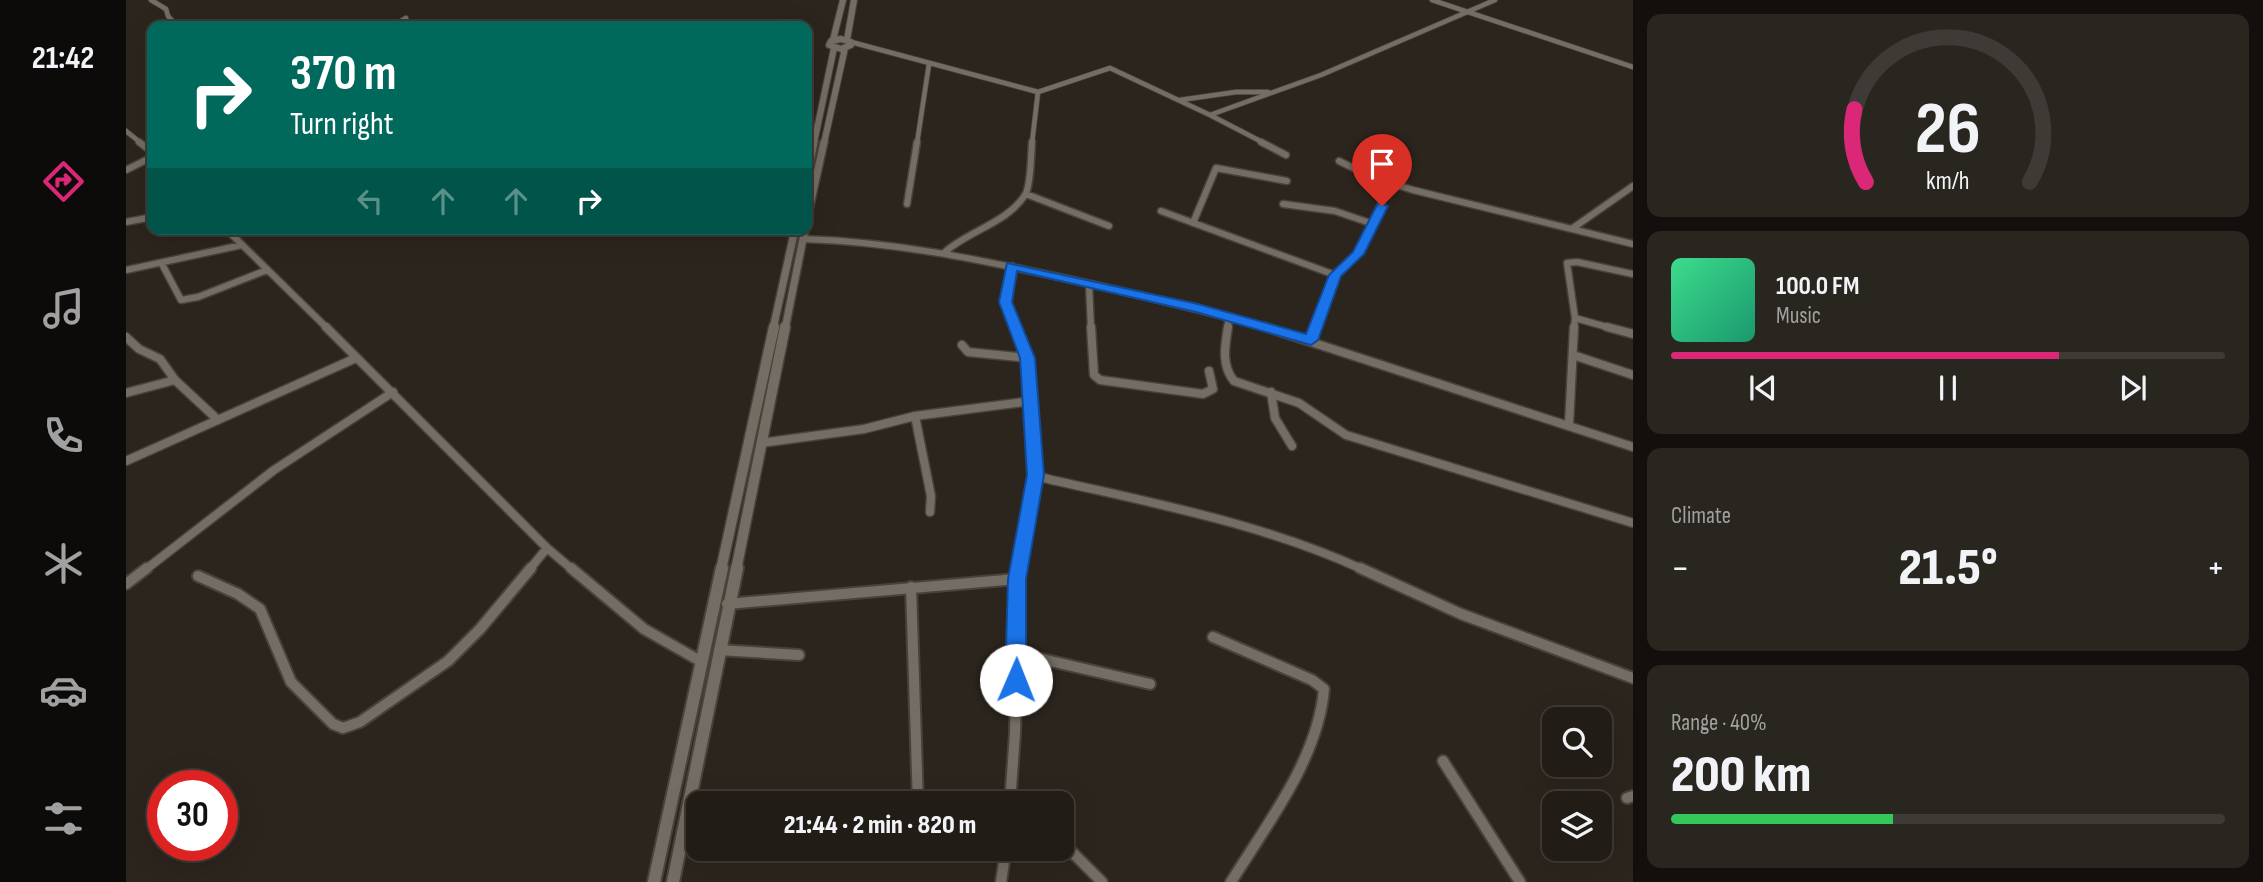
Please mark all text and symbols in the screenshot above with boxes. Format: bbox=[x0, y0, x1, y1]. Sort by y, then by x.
text: 21:42 bbox=[32, 39, 94, 78]
text: 370 m bbox=[290, 45, 397, 104]
icon: right bbox=[175, 49, 266, 140]
text: 26 bbox=[1915, 86, 1981, 174]
text: Turn right bbox=[290, 105, 394, 144]
pin bbox=[1352, 134, 1412, 206]
icon: arrive bbox=[1363, 145, 1401, 183]
icon: directions bbox=[39, 157, 88, 206]
text: km/h bbox=[1926, 165, 1970, 196]
icon: left bbox=[351, 182, 389, 220]
icon: ahead bbox=[424, 182, 462, 220]
icon: ahead bbox=[497, 182, 535, 220]
icon: right bbox=[570, 182, 608, 220]
text: 100.0 FM bbox=[1776, 271, 1859, 302]
icon: music bbox=[39, 284, 88, 333]
text: Music bbox=[1776, 302, 1821, 330]
icon: previous bbox=[1744, 369, 1782, 407]
icon: pause bbox=[1929, 369, 1967, 407]
icon: next bbox=[2114, 369, 2152, 407]
icon: phone bbox=[39, 411, 88, 460]
text: Climate bbox=[1671, 502, 1731, 530]
text: 21.5° bbox=[1898, 537, 1998, 600]
icon: climate bbox=[39, 539, 88, 588]
text: − bbox=[1671, 546, 1690, 591]
text: + bbox=[2206, 546, 2225, 591]
position arrow bbox=[979, 643, 1053, 717]
icon: car bbox=[39, 666, 88, 715]
map controls bbox=[1542, 707, 1612, 861]
button: search bbox=[1542, 707, 1612, 777]
text: Range · 40% bbox=[1671, 709, 1767, 737]
text: 200 km bbox=[1671, 744, 1811, 807]
speed limit sign: 30 bbox=[147, 770, 238, 861]
button: layers bbox=[1542, 791, 1612, 861]
icon: filters bbox=[39, 794, 88, 843]
text: 21:44 · 2 min · 820 m bbox=[784, 810, 976, 841]

